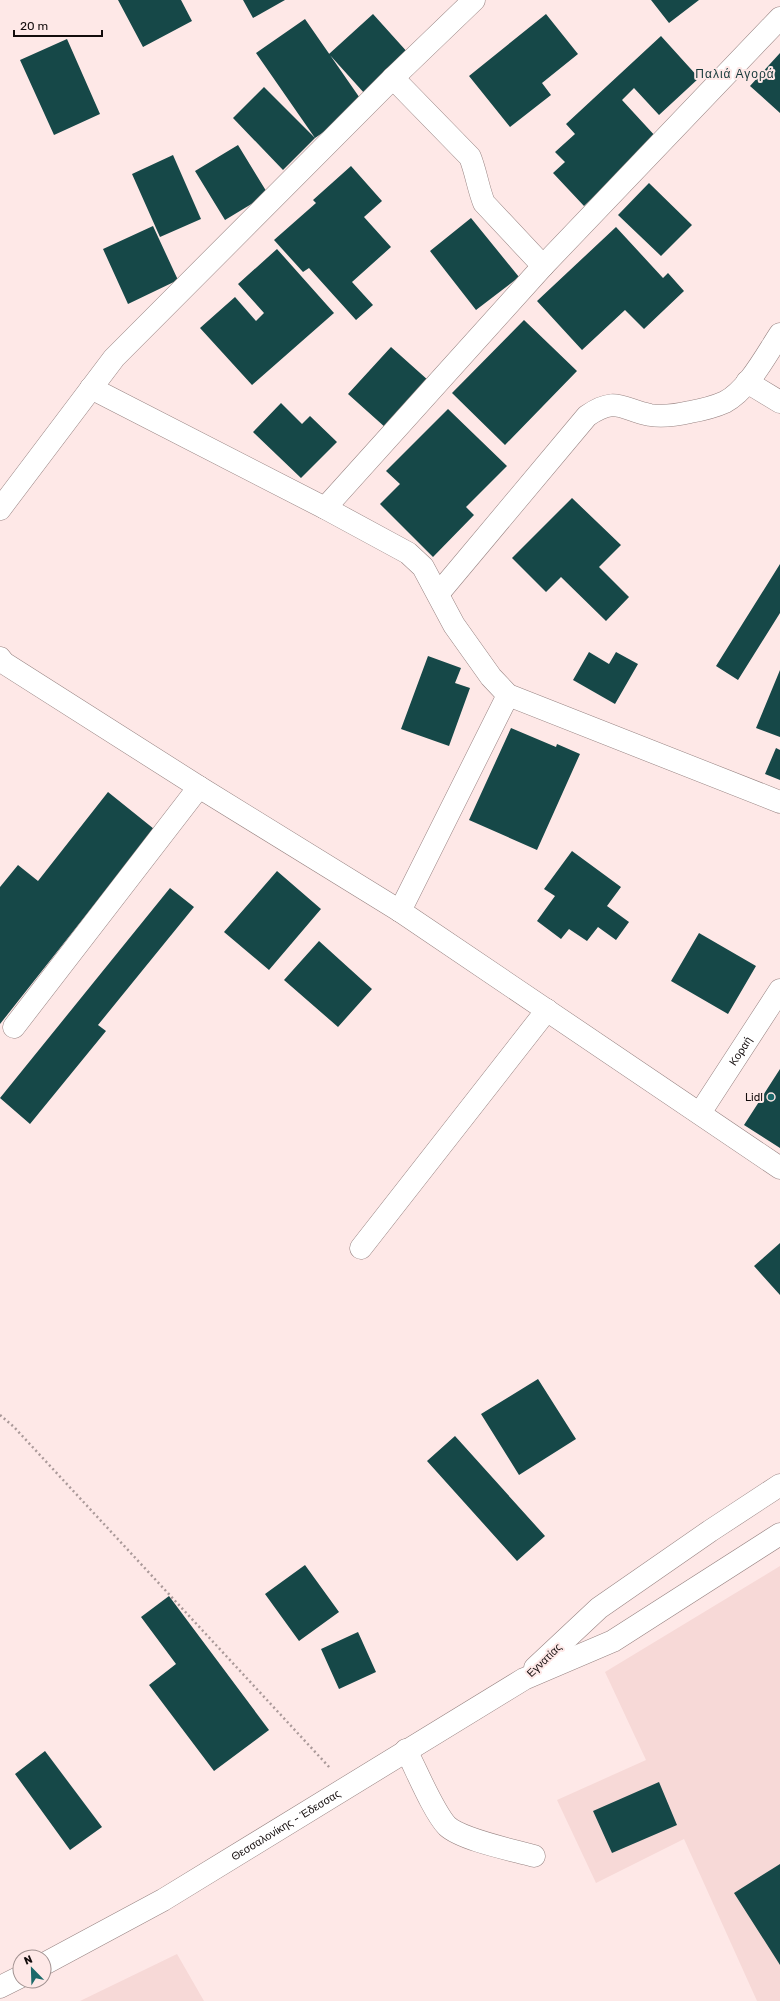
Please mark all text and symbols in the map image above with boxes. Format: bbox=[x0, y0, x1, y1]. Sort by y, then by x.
scale bar bbox=[14, 12, 102, 38]
text: 20 m bbox=[20, 19, 48, 33]
district label: Παλιά Αγορά bbox=[695, 67, 775, 81]
street label: Κοραή bbox=[727, 1034, 755, 1068]
place label: Lidl bbox=[745, 1091, 763, 1104]
marker: Lidl bbox=[766, 1092, 776, 1102]
street label: Εγνατίας bbox=[524, 1641, 564, 1680]
street label: Θεσσαλονίκης - Έδεσσας bbox=[229, 1787, 343, 1864]
north arrow bbox=[12, 1949, 52, 1989]
text: N bbox=[22, 1953, 35, 1968]

